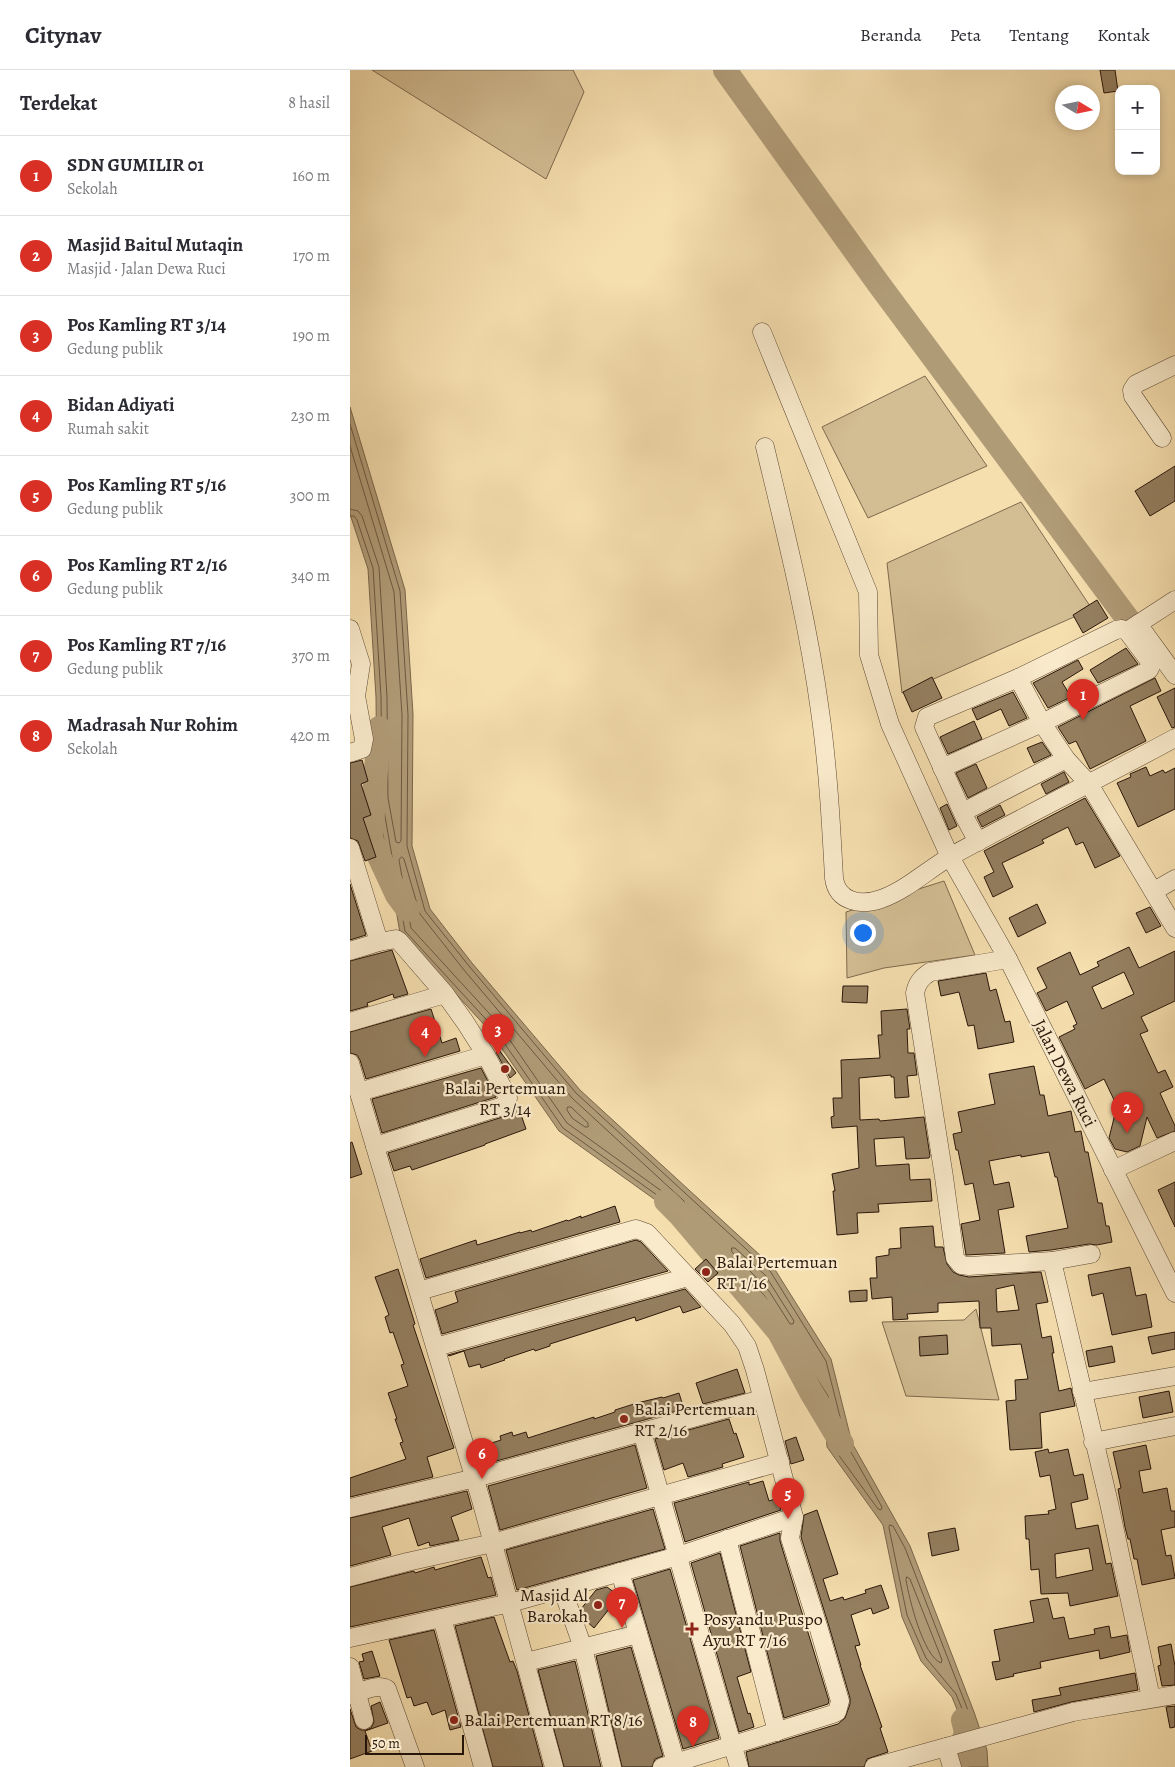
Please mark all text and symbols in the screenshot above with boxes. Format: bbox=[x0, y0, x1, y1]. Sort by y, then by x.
text: Citynav bbox=[25, 19, 101, 51]
text: Beranda bbox=[860, 23, 922, 47]
text: Peta bbox=[950, 23, 981, 47]
text: Tentang bbox=[1009, 23, 1069, 47]
text: Kontak bbox=[1097, 23, 1150, 47]
north arrow bbox=[1055, 85, 1100, 130]
map controls bbox=[1115, 85, 1160, 175]
button: + bbox=[1115, 85, 1160, 130]
text: Terdekat bbox=[20, 89, 98, 117]
text: 8 hasil bbox=[288, 92, 330, 114]
button: − bbox=[1115, 130, 1160, 175]
text: SDN GUMILIR 01 bbox=[67, 152, 204, 178]
text: 1 bbox=[33, 165, 39, 187]
text: 160 m bbox=[292, 165, 330, 187]
text: Sekolah bbox=[67, 178, 118, 200]
text: Masjid Baitul Mutaqin bbox=[67, 232, 243, 258]
text: 2 bbox=[32, 245, 40, 267]
text: 170 m bbox=[293, 245, 330, 267]
text: Masjid · Jalan Dewa Ruci bbox=[67, 258, 226, 280]
text: Pos Kamling RT 3/14 bbox=[67, 312, 226, 338]
text: 3 bbox=[33, 325, 39, 347]
text: 190 m bbox=[292, 325, 330, 347]
text: Gedung publik bbox=[67, 338, 163, 360]
text: Bidan Adiyati bbox=[67, 392, 175, 418]
text: 4 bbox=[32, 405, 40, 427]
text: 230 m bbox=[291, 405, 330, 427]
text: Rumah sakit bbox=[67, 418, 149, 440]
text: Pos Kamling RT 5/16 bbox=[67, 472, 226, 498]
text: 5 bbox=[33, 485, 39, 507]
text: 300 m bbox=[290, 485, 330, 507]
text: Gedung publik bbox=[67, 498, 163, 520]
text: Pos Kamling RT 2/16 bbox=[67, 552, 227, 578]
text: 6 bbox=[32, 565, 40, 587]
text: 340 m bbox=[291, 565, 330, 587]
text: Gedung publik bbox=[67, 578, 163, 600]
text: Pos Kamling RT 7/16 bbox=[67, 632, 226, 658]
text: 7 bbox=[33, 645, 39, 667]
text: 370 m bbox=[292, 645, 330, 667]
text: Gedung publik bbox=[67, 658, 163, 680]
pin: 1 bbox=[1067, 679, 1099, 720]
text: Madrasah Nur Rohim bbox=[67, 712, 238, 738]
text: 8 bbox=[32, 725, 40, 747]
text: 420 m bbox=[290, 725, 330, 747]
text: Sekolah bbox=[67, 738, 118, 760]
your location bbox=[850, 920, 876, 946]
pin: 3 bbox=[482, 1014, 514, 1055]
street label: Jalan Dewa Ruci bbox=[1028, 1015, 1102, 1131]
pin: 4 bbox=[409, 1016, 441, 1057]
marker: Balai Pertemuan RT 3/14 bbox=[499, 1063, 511, 1075]
place label: Balai Pertemuan RT 3/14 bbox=[444, 1076, 566, 1121]
pin: 2 bbox=[1111, 1092, 1143, 1133]
place label: Balai Pertemuan RT 1/16 bbox=[716, 1250, 838, 1295]
marker: Balai Pertemuan RT 1/16 bbox=[700, 1266, 712, 1278]
place label: Balai Pertemuan RT 2/16 bbox=[634, 1397, 756, 1442]
marker: Balai Pertemuan RT 2/16 bbox=[618, 1413, 630, 1425]
pin: 6 bbox=[466, 1438, 498, 1479]
pin: 5 bbox=[772, 1478, 804, 1519]
place label: Masjid Al Barokah bbox=[520, 1583, 589, 1628]
pin: 7 bbox=[606, 1587, 638, 1628]
marker: Masjid Al Barokah bbox=[592, 1599, 604, 1611]
place label: Posyandu Puspo Ayu RT 7/16 bbox=[702, 1607, 823, 1652]
marker: Posyandu Puspo Ayu RT 7/16 bbox=[685, 1622, 699, 1636]
pin: 8 bbox=[677, 1706, 709, 1747]
place label: Balai Pertemuan RT 8/16 bbox=[464, 1708, 643, 1732]
marker: Balai Pertemuan RT 8/16 bbox=[448, 1714, 460, 1726]
scale bar bbox=[365, 1732, 464, 1755]
text: 50 m bbox=[372, 1734, 400, 1753]

